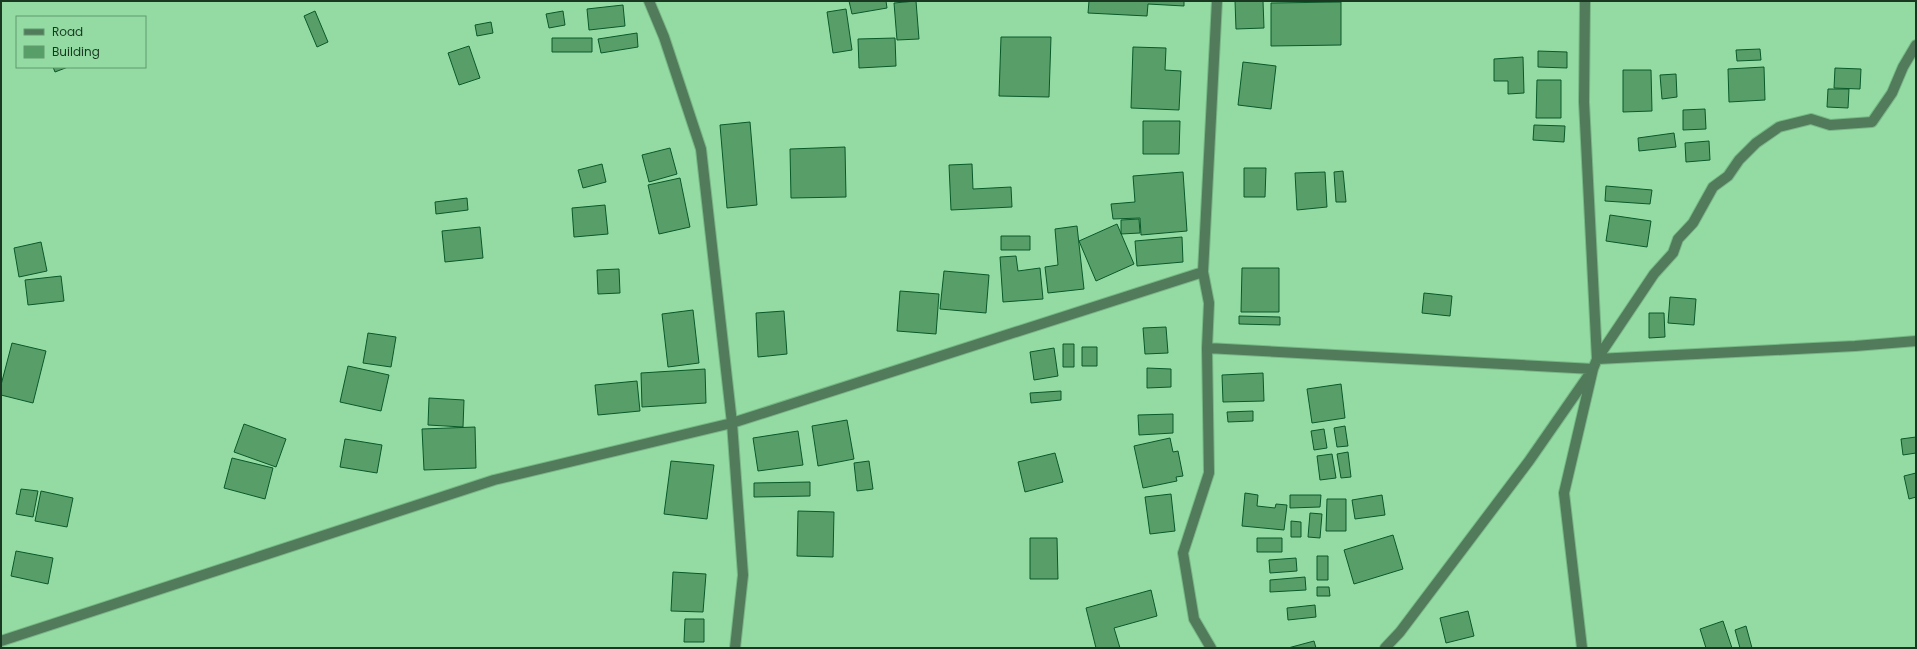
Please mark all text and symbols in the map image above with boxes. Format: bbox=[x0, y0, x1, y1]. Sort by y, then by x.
legend bbox=[16, 16, 146, 68]
text: Road bbox=[52, 23, 83, 40]
text: Building bbox=[52, 43, 100, 60]

